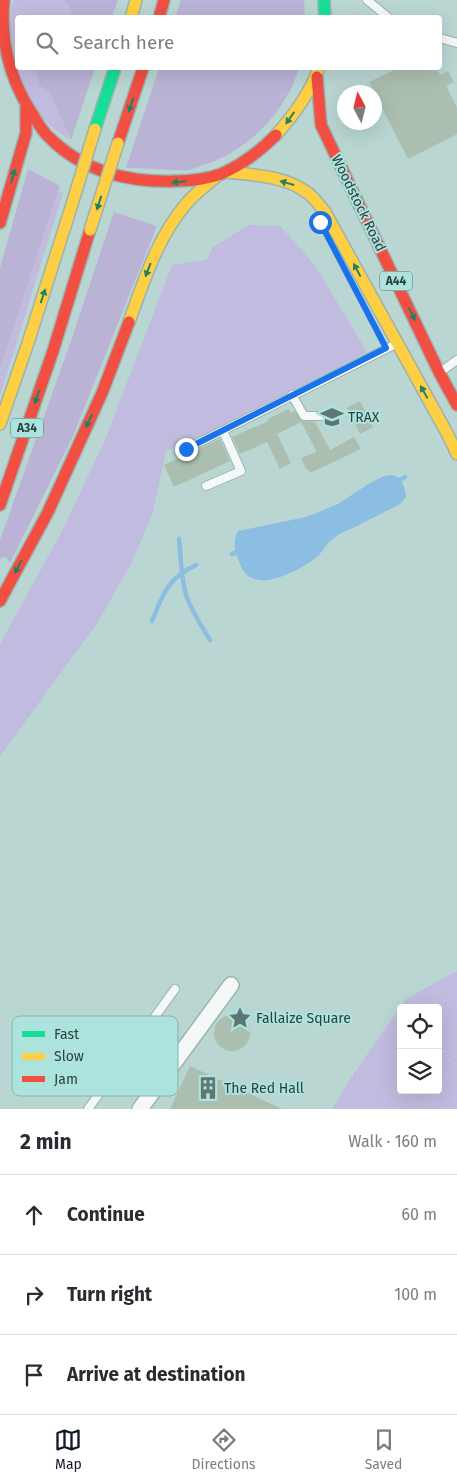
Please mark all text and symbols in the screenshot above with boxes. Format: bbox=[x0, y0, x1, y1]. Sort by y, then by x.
search box bbox=[15, 15, 442, 70]
icon: search bbox=[33, 29, 61, 57]
text: Search here bbox=[73, 31, 174, 54]
north arrow bbox=[337, 85, 382, 130]
one-way arrow bbox=[126, 98, 134, 113]
one-way arrow bbox=[285, 111, 295, 124]
street label: Woodstock Road bbox=[328, 152, 389, 254]
one-way arrow bbox=[10, 169, 18, 184]
one-way arrow bbox=[171, 178, 187, 186]
one-way arrow bbox=[279, 179, 294, 187]
one-way arrow bbox=[95, 196, 103, 211]
route start bbox=[309, 211, 332, 234]
one-way arrow bbox=[353, 262, 361, 277]
one-way arrow bbox=[144, 263, 152, 278]
road number: A44 bbox=[380, 272, 412, 290]
one-way arrow bbox=[39, 289, 47, 304]
one-way arrow bbox=[408, 307, 416, 321]
one-way arrow bbox=[420, 385, 428, 399]
one-way arrow bbox=[33, 390, 41, 405]
school or university icon: TRAX bbox=[319, 404, 345, 430]
place label: TRAX bbox=[348, 409, 380, 426]
one-way arrow bbox=[85, 414, 93, 428]
road number: A34 bbox=[11, 418, 43, 438]
route end bbox=[175, 438, 198, 461]
one-way arrow bbox=[14, 561, 23, 574]
map controls bbox=[397, 1004, 442, 1094]
button: locate bbox=[397, 1004, 442, 1049]
place icon: Fallaize Square bbox=[227, 1005, 253, 1031]
place label: Fallaize Square bbox=[256, 1010, 351, 1027]
legend bbox=[12, 1016, 178, 1096]
text: Fast bbox=[54, 1026, 80, 1043]
text: Slow bbox=[54, 1048, 84, 1065]
button: layers bbox=[397, 1049, 442, 1094]
text: Jam bbox=[54, 1071, 78, 1088]
building icon: The Red Hall bbox=[195, 1075, 221, 1101]
place label: The Red Hall bbox=[224, 1080, 304, 1097]
text: 2 min bbox=[20, 1129, 72, 1155]
text: Walk · 160 m bbox=[348, 1132, 437, 1151]
icon: ahead bbox=[20, 1201, 48, 1229]
text: Continue bbox=[67, 1203, 145, 1226]
text: 60 m bbox=[402, 1205, 437, 1224]
icon: right bbox=[20, 1281, 48, 1309]
text: Turn right bbox=[67, 1283, 152, 1306]
text: 100 m bbox=[394, 1285, 437, 1304]
icon: arrive bbox=[20, 1361, 48, 1389]
text: Arrive at destination bbox=[67, 1363, 246, 1386]
tab: Map bbox=[54, 1426, 82, 1473]
tab: Directions bbox=[191, 1426, 256, 1473]
tab: Saved bbox=[365, 1426, 403, 1473]

